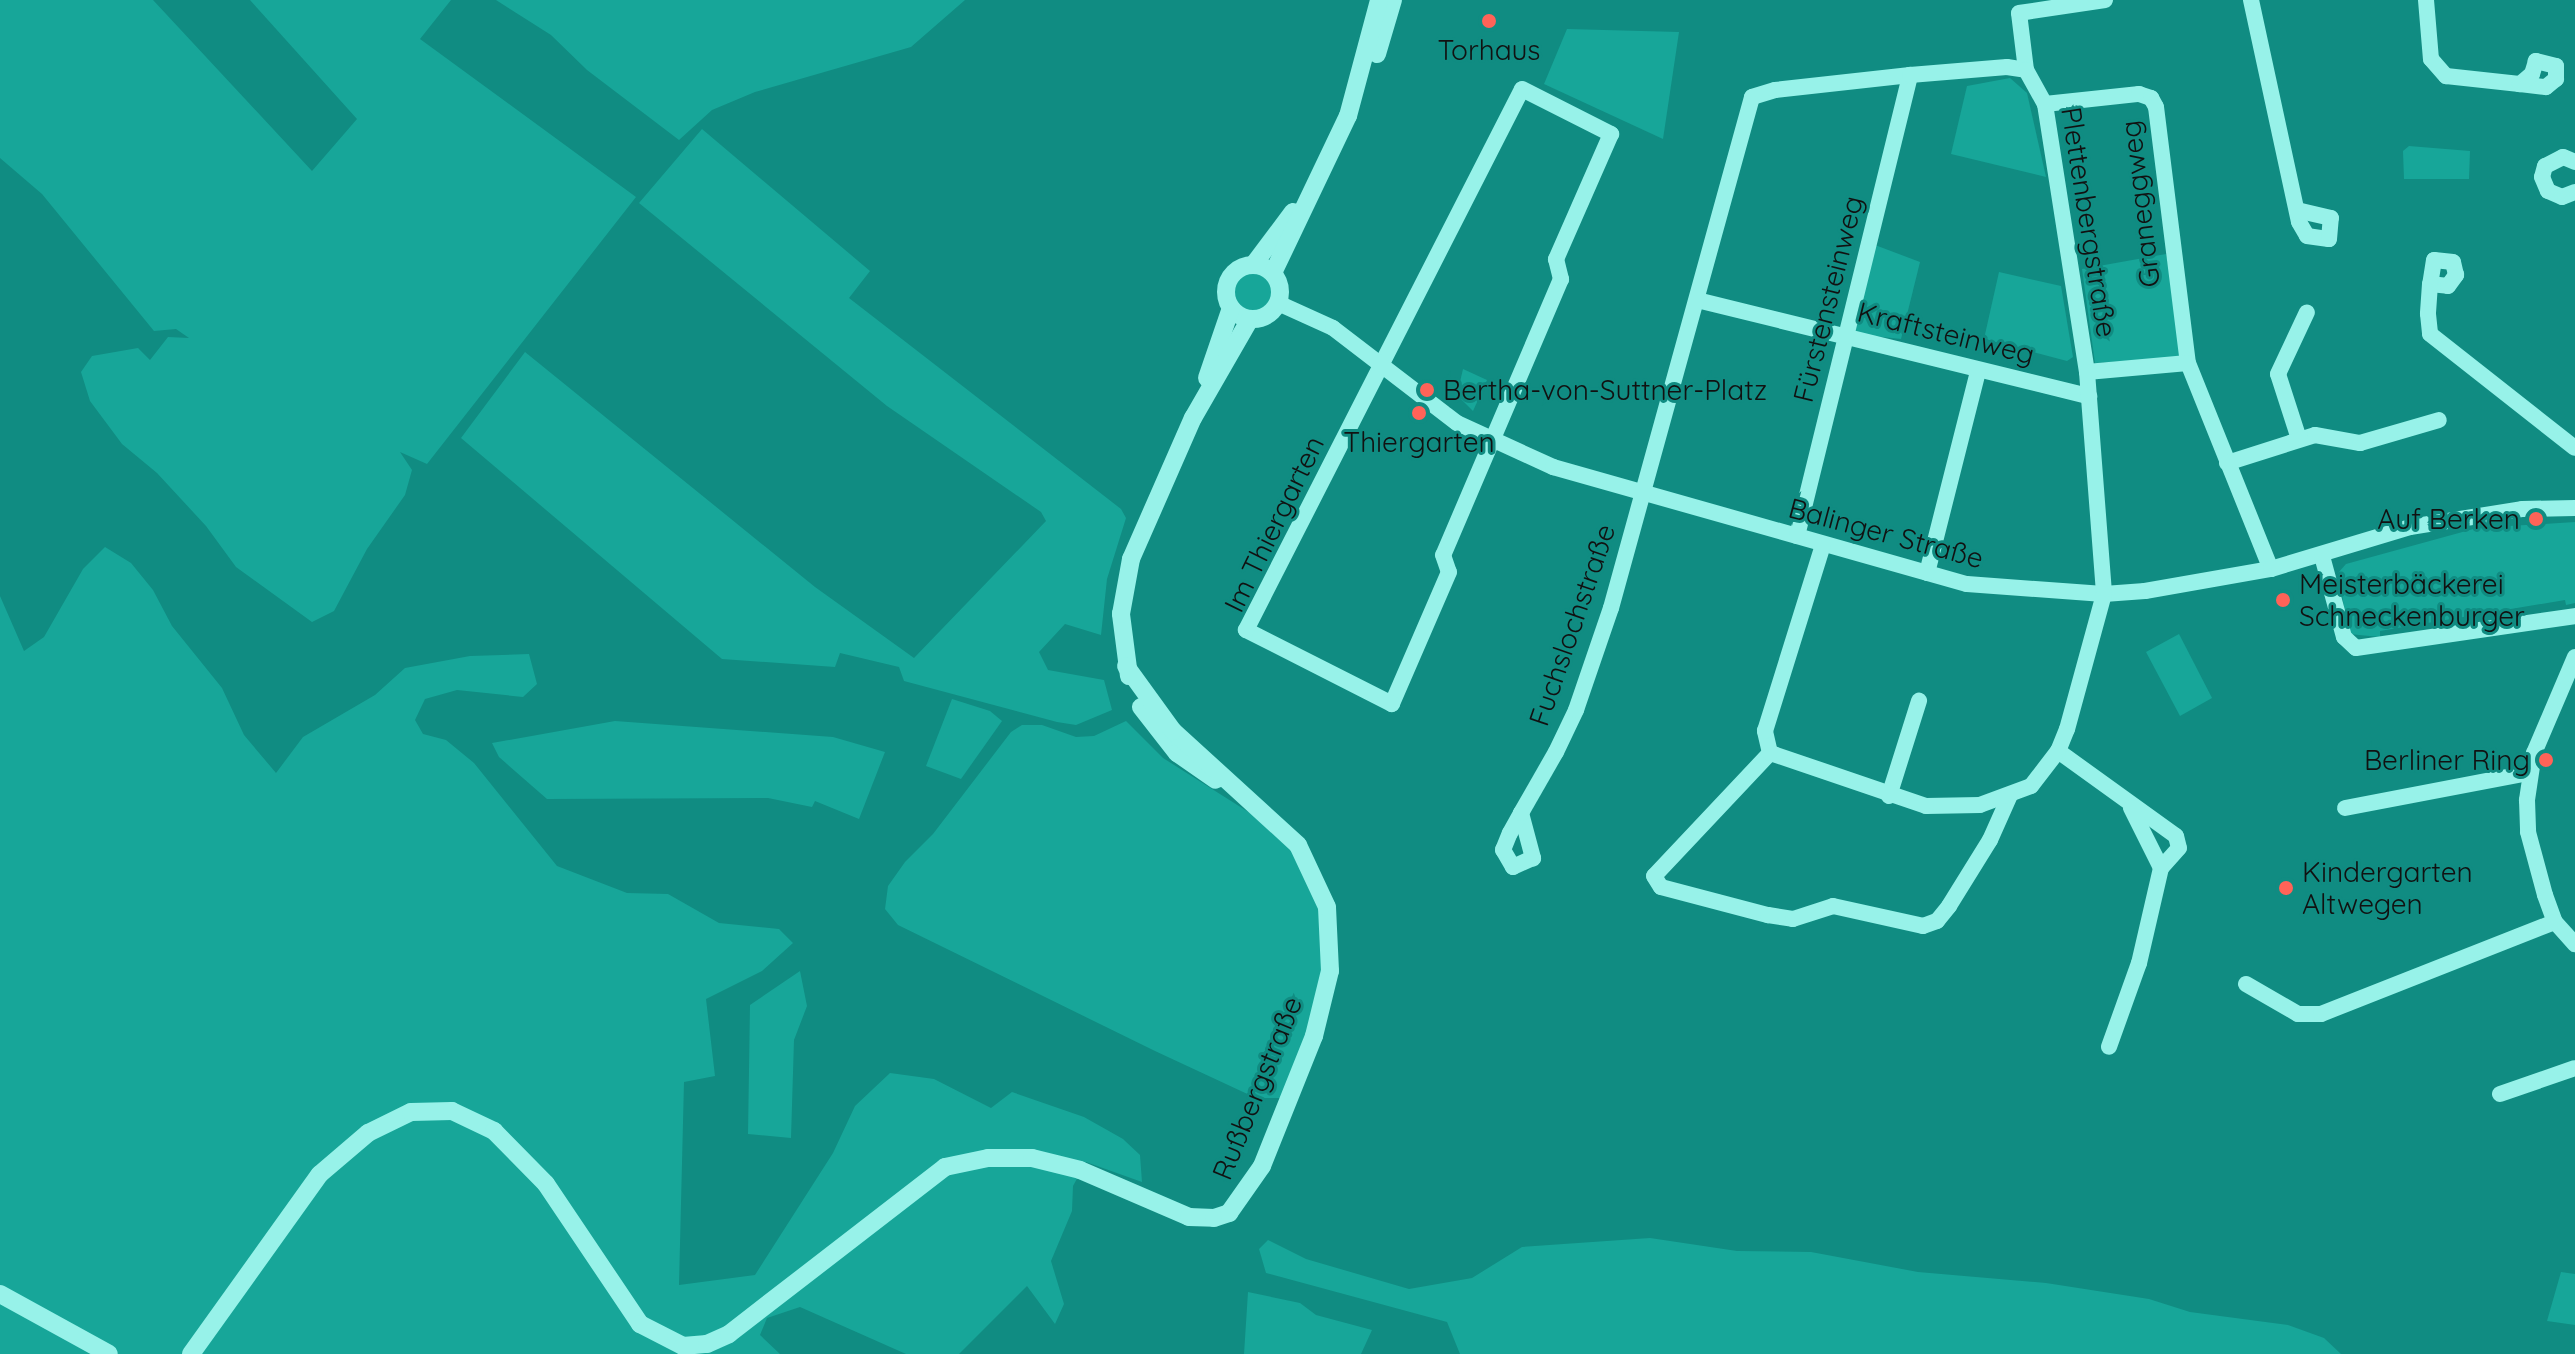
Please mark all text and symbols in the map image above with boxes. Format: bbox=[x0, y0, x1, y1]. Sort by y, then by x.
marker: Torhaus bbox=[1480, 12, 1498, 30]
place label: Torhaus bbox=[1438, 33, 1540, 67]
street label: Plettenbergstraße bbox=[2054, 104, 2124, 340]
street label: Graneggweg bbox=[2113, 119, 2167, 289]
street label: Fürstensteinweg bbox=[1786, 192, 1870, 406]
street label: Kraftsteinweg bbox=[1854, 295, 2038, 371]
place label: Bertha-von-Suttner-Platz bbox=[1443, 373, 1767, 407]
marker: Bertha-von-Suttner-Platz bbox=[1418, 381, 1436, 399]
marker: Thiergarten bbox=[1410, 404, 1428, 422]
place label: Thiergarten bbox=[1343, 425, 1495, 459]
street label: Im Thiergarten bbox=[1217, 431, 1331, 617]
street label: Balinger Straße bbox=[1785, 491, 1987, 575]
place label: Auf Berken bbox=[2377, 502, 2520, 536]
marker: Auf Berken bbox=[2527, 510, 2545, 528]
street label: Fuchslochstraße bbox=[1522, 520, 1622, 730]
place label: Meisterbäckerei Schneckenburger bbox=[2299, 567, 2525, 633]
marker: Meisterbäckerei Schneckenburger bbox=[2274, 591, 2292, 609]
place label: Berliner Ring bbox=[2364, 743, 2530, 777]
marker: Berliner Ring bbox=[2537, 751, 2555, 769]
place label: Kindergarten Altwegen bbox=[2302, 855, 2473, 921]
marker: Kindergarten Altwegen bbox=[2277, 879, 2295, 897]
street label: Rußbergstraße bbox=[1205, 992, 1309, 1184]

